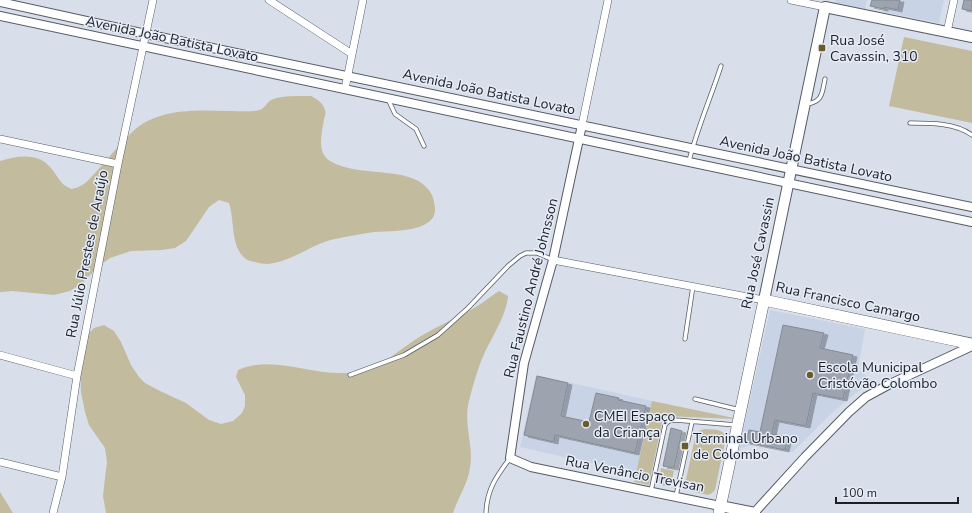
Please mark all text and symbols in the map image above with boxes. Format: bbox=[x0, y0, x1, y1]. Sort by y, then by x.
street label: Avenida João Batista Lovato bbox=[84, 11, 260, 67]
place label: Rua José Cavassin, 310 bbox=[830, 31, 918, 66]
marker: Rua José Cavassin, 310 bbox=[817, 43, 827, 53]
street label: Avenida João Batista Lovato bbox=[401, 64, 577, 120]
street label: Avenida João Batista Lovato bbox=[718, 131, 894, 187]
street label: Rua Júlio Prestes de Araújo bbox=[61, 168, 113, 339]
street label: Rua José Cavassin bbox=[737, 195, 779, 311]
street label: Rua Faustino André Johnsson bbox=[499, 196, 563, 380]
street label: Rua Francisco Camargo bbox=[774, 277, 922, 327]
place label: Escola Municipal Cristóvão Colombo bbox=[818, 358, 937, 393]
marker: Escola Municipal Cristóvão Colombo bbox=[805, 370, 815, 380]
place label: CMEI Espaço da Criança bbox=[594, 407, 675, 442]
marker: CMEI Espaço da Criança bbox=[581, 419, 591, 429]
place label: Terminal Urbano de Colombo bbox=[693, 429, 798, 464]
marker: Terminal Urbano de Colombo bbox=[680, 441, 690, 451]
street label: Rua Venâncio Trevisan bbox=[564, 451, 706, 497]
scale bar bbox=[836, 479, 958, 505]
text: 100 m bbox=[842, 485, 877, 501]

